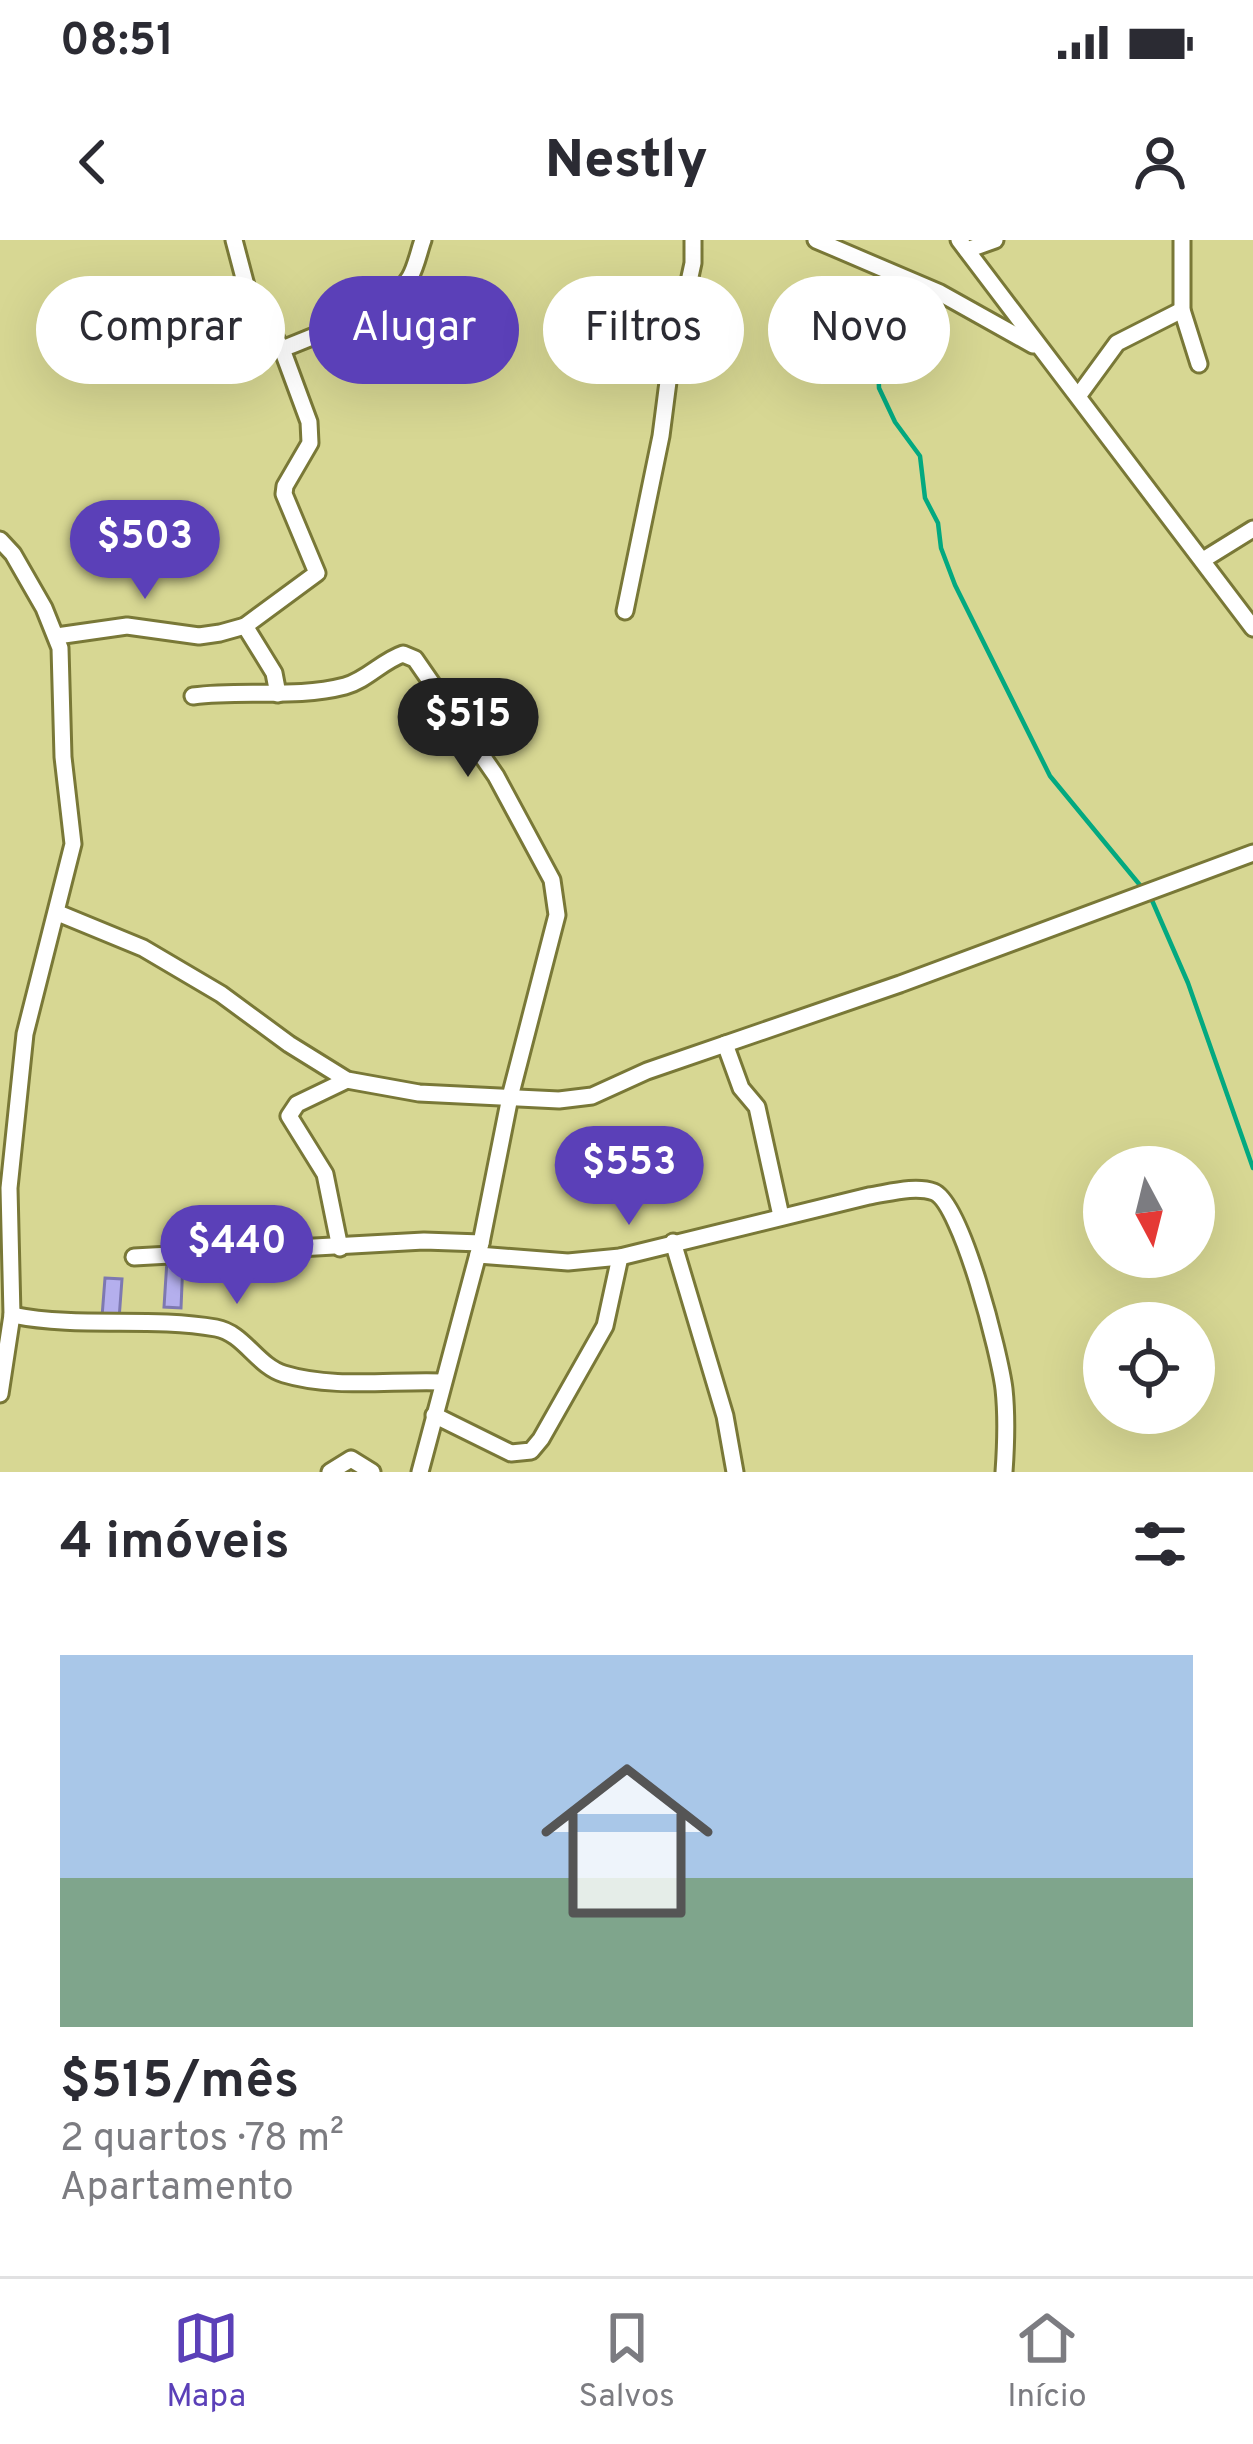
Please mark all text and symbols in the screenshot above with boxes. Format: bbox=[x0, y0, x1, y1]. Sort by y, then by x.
text: 08:51 bbox=[60, 14, 174, 71]
text: Nestly bbox=[545, 128, 708, 197]
icon: back bbox=[60, 129, 126, 195]
icon: person bbox=[1127, 129, 1193, 195]
chip: Comprar bbox=[36, 276, 285, 384]
chip: Alugar bbox=[309, 276, 519, 384]
chip: Filtros bbox=[543, 276, 744, 384]
chip: Novo bbox=[768, 276, 950, 384]
pin: $503 bbox=[74, 500, 216, 602]
text: $503 bbox=[97, 514, 193, 563]
pin: $515 bbox=[397, 678, 539, 780]
text: $515 bbox=[425, 692, 511, 741]
pin: $553 bbox=[558, 1126, 700, 1228]
text: $553 bbox=[582, 1140, 676, 1189]
north arrow bbox=[1083, 1146, 1215, 1278]
map controls bbox=[1083, 1146, 1215, 1434]
pin: $440 bbox=[166, 1205, 308, 1307]
text: $440 bbox=[187, 1219, 287, 1268]
button: locate bbox=[1083, 1302, 1215, 1434]
icon: filters bbox=[1127, 1511, 1193, 1577]
text: 4 imóveis bbox=[60, 1512, 290, 1577]
icon: home bbox=[519, 1733, 735, 1949]
text: $515/mês bbox=[60, 2051, 299, 2116]
text: 2 quartos · 78 m² bbox=[60, 2116, 344, 2165]
text: Apartamento bbox=[60, 2165, 294, 2214]
tab: Mapa bbox=[166, 2305, 246, 2419]
tab: Salvos bbox=[579, 2305, 675, 2419]
tab: Início bbox=[1007, 2305, 1087, 2419]

